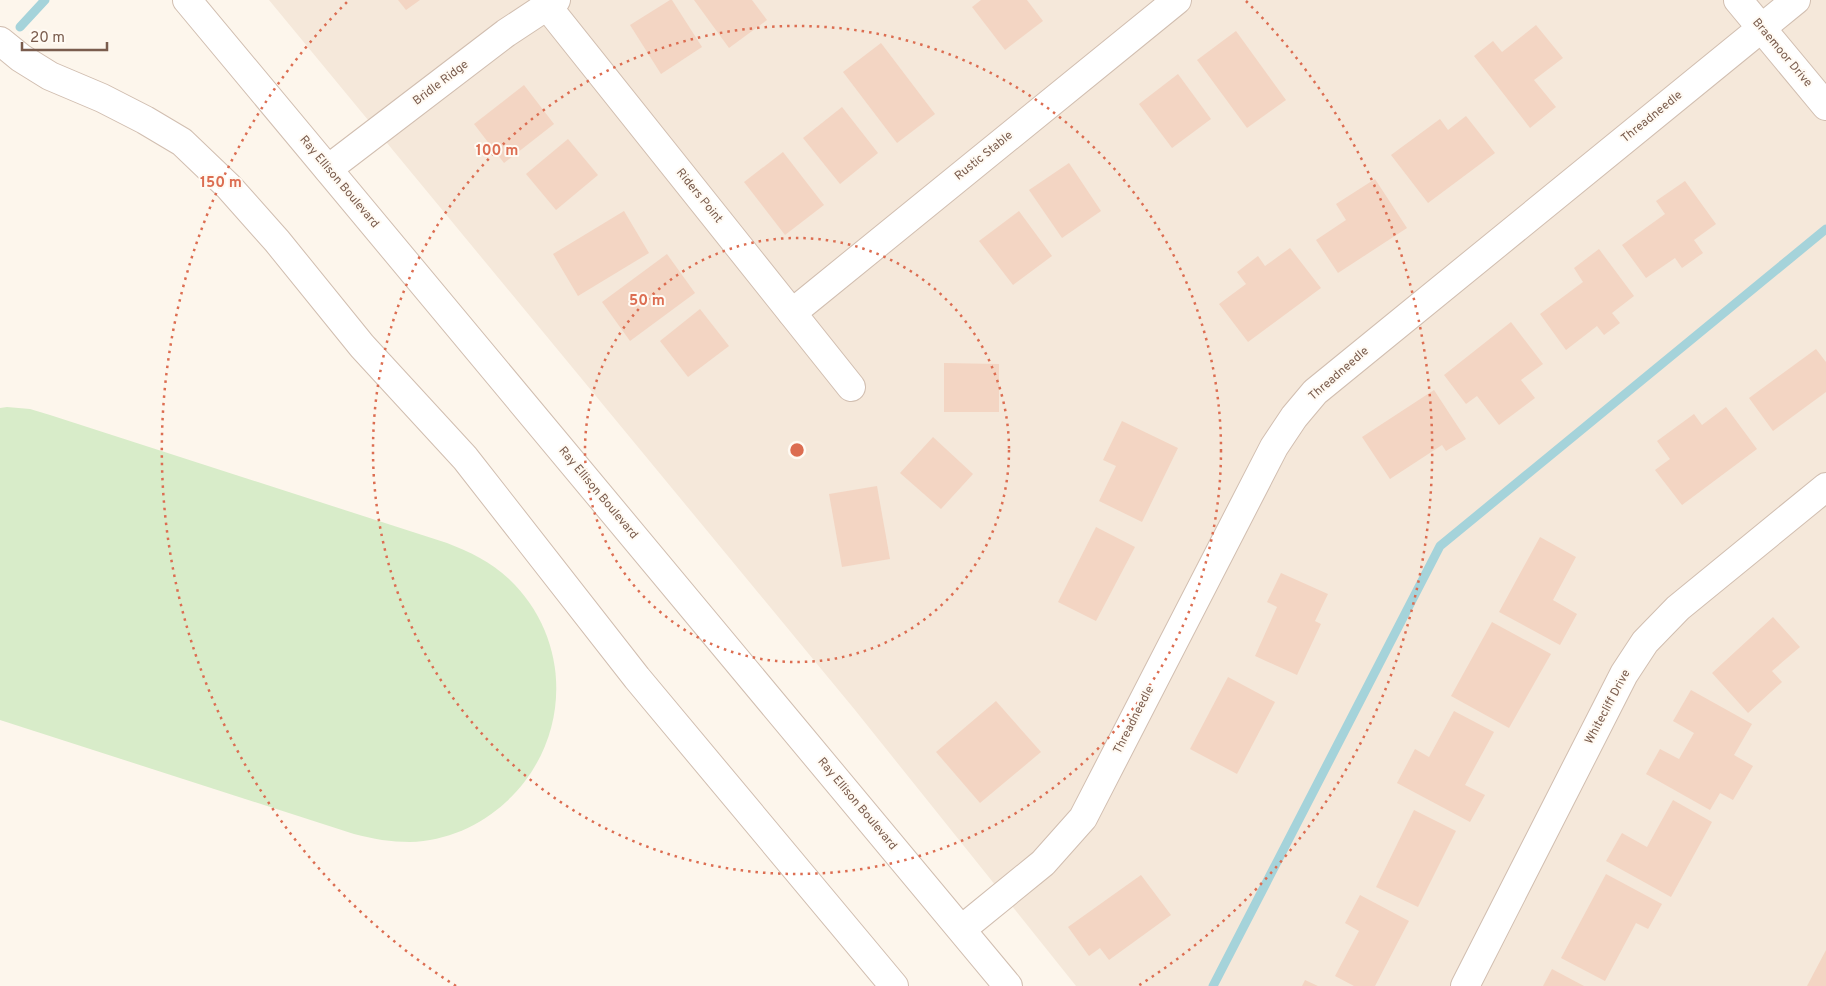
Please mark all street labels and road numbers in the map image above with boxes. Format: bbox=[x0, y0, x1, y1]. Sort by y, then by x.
street label: Braemoor Drive bbox=[1748, 15, 1816, 91]
street label: Bridle Ridge bbox=[410, 57, 472, 109]
street label: Threadneedle bbox=[1618, 87, 1686, 147]
street label: Rustic Stable bbox=[952, 128, 1016, 184]
street label: Ray Ellison Boulevard bbox=[296, 132, 382, 232]
street label: Riders Point bbox=[672, 165, 726, 227]
street label: Threadneedle bbox=[1306, 344, 1372, 404]
street label: Ray Ellison Boulevard bbox=[555, 443, 641, 543]
street label: Whitecliff Drive bbox=[1582, 667, 1634, 747]
street label: Threadneedle bbox=[1110, 683, 1158, 757]
street label: Ray Ellison Boulevard bbox=[814, 754, 900, 854]

